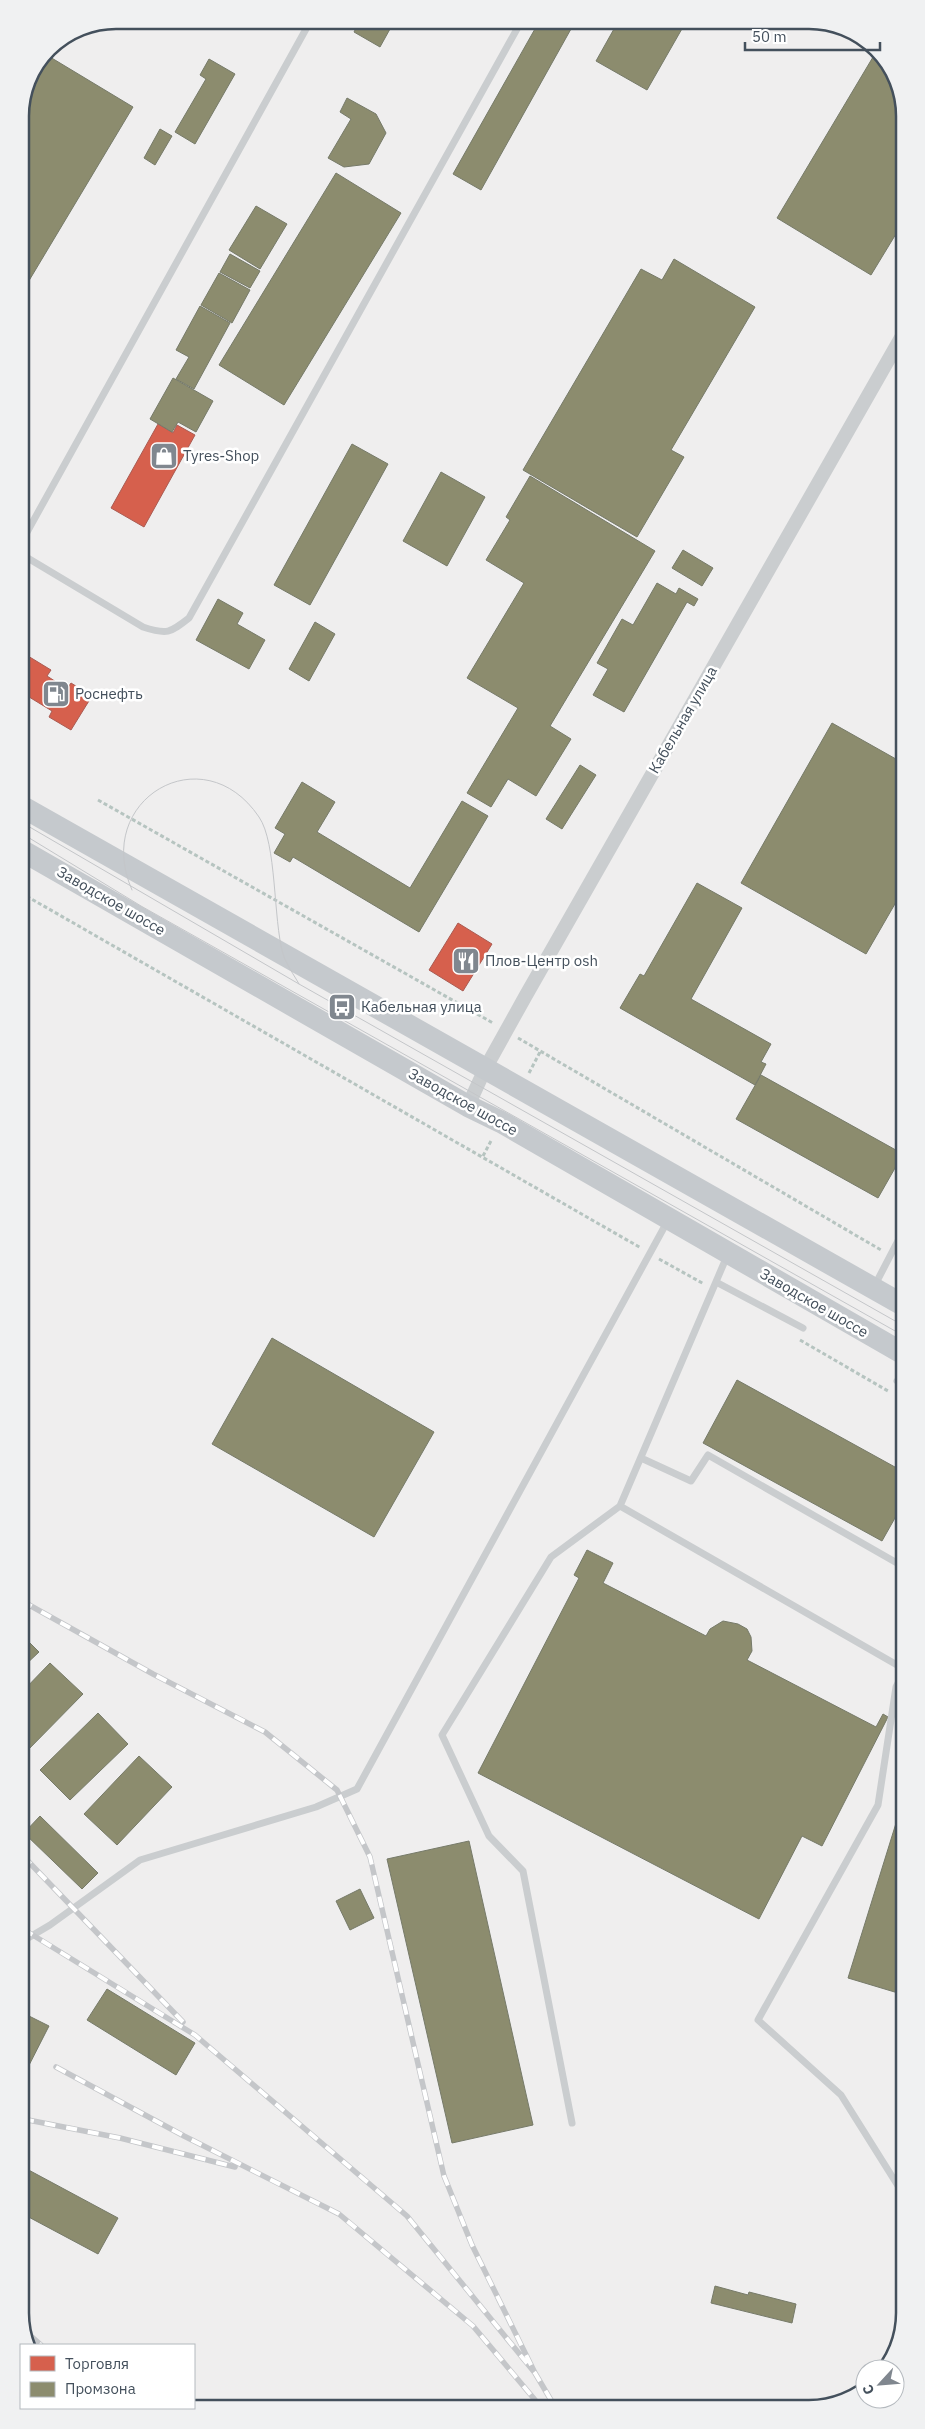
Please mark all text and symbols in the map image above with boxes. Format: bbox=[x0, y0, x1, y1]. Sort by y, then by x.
scale bar bbox=[745, 20, 880, 52]
text: 50 m bbox=[752, 27, 787, 46]
shop icon: Tyres-Shop bbox=[149, 441, 179, 471]
place label: Tyres-Shop bbox=[183, 446, 259, 465]
street label: Кабельная улица bbox=[644, 663, 721, 777]
fuel station icon: Роснефть bbox=[41, 679, 71, 709]
place label: Роснефть bbox=[75, 684, 143, 703]
street label: Заводское шоссе bbox=[54, 862, 169, 939]
restaurant icon: Плов-Центр osh bbox=[451, 946, 481, 976]
place label: Плов-Центр osh bbox=[485, 951, 598, 970]
bus stop icon: Кабельная улица bbox=[327, 992, 357, 1022]
place label: Кабельная улица bbox=[361, 997, 482, 1016]
street label: Заводское шоссе bbox=[405, 1064, 521, 1139]
street label: Заводское шоссе bbox=[757, 1264, 872, 1341]
legend bbox=[20, 2344, 195, 2409]
text: Торговля bbox=[65, 2354, 129, 2373]
north arrow bbox=[855, 2359, 905, 2409]
text: Промзона bbox=[65, 2379, 136, 2398]
text: С bbox=[858, 2382, 878, 2398]

